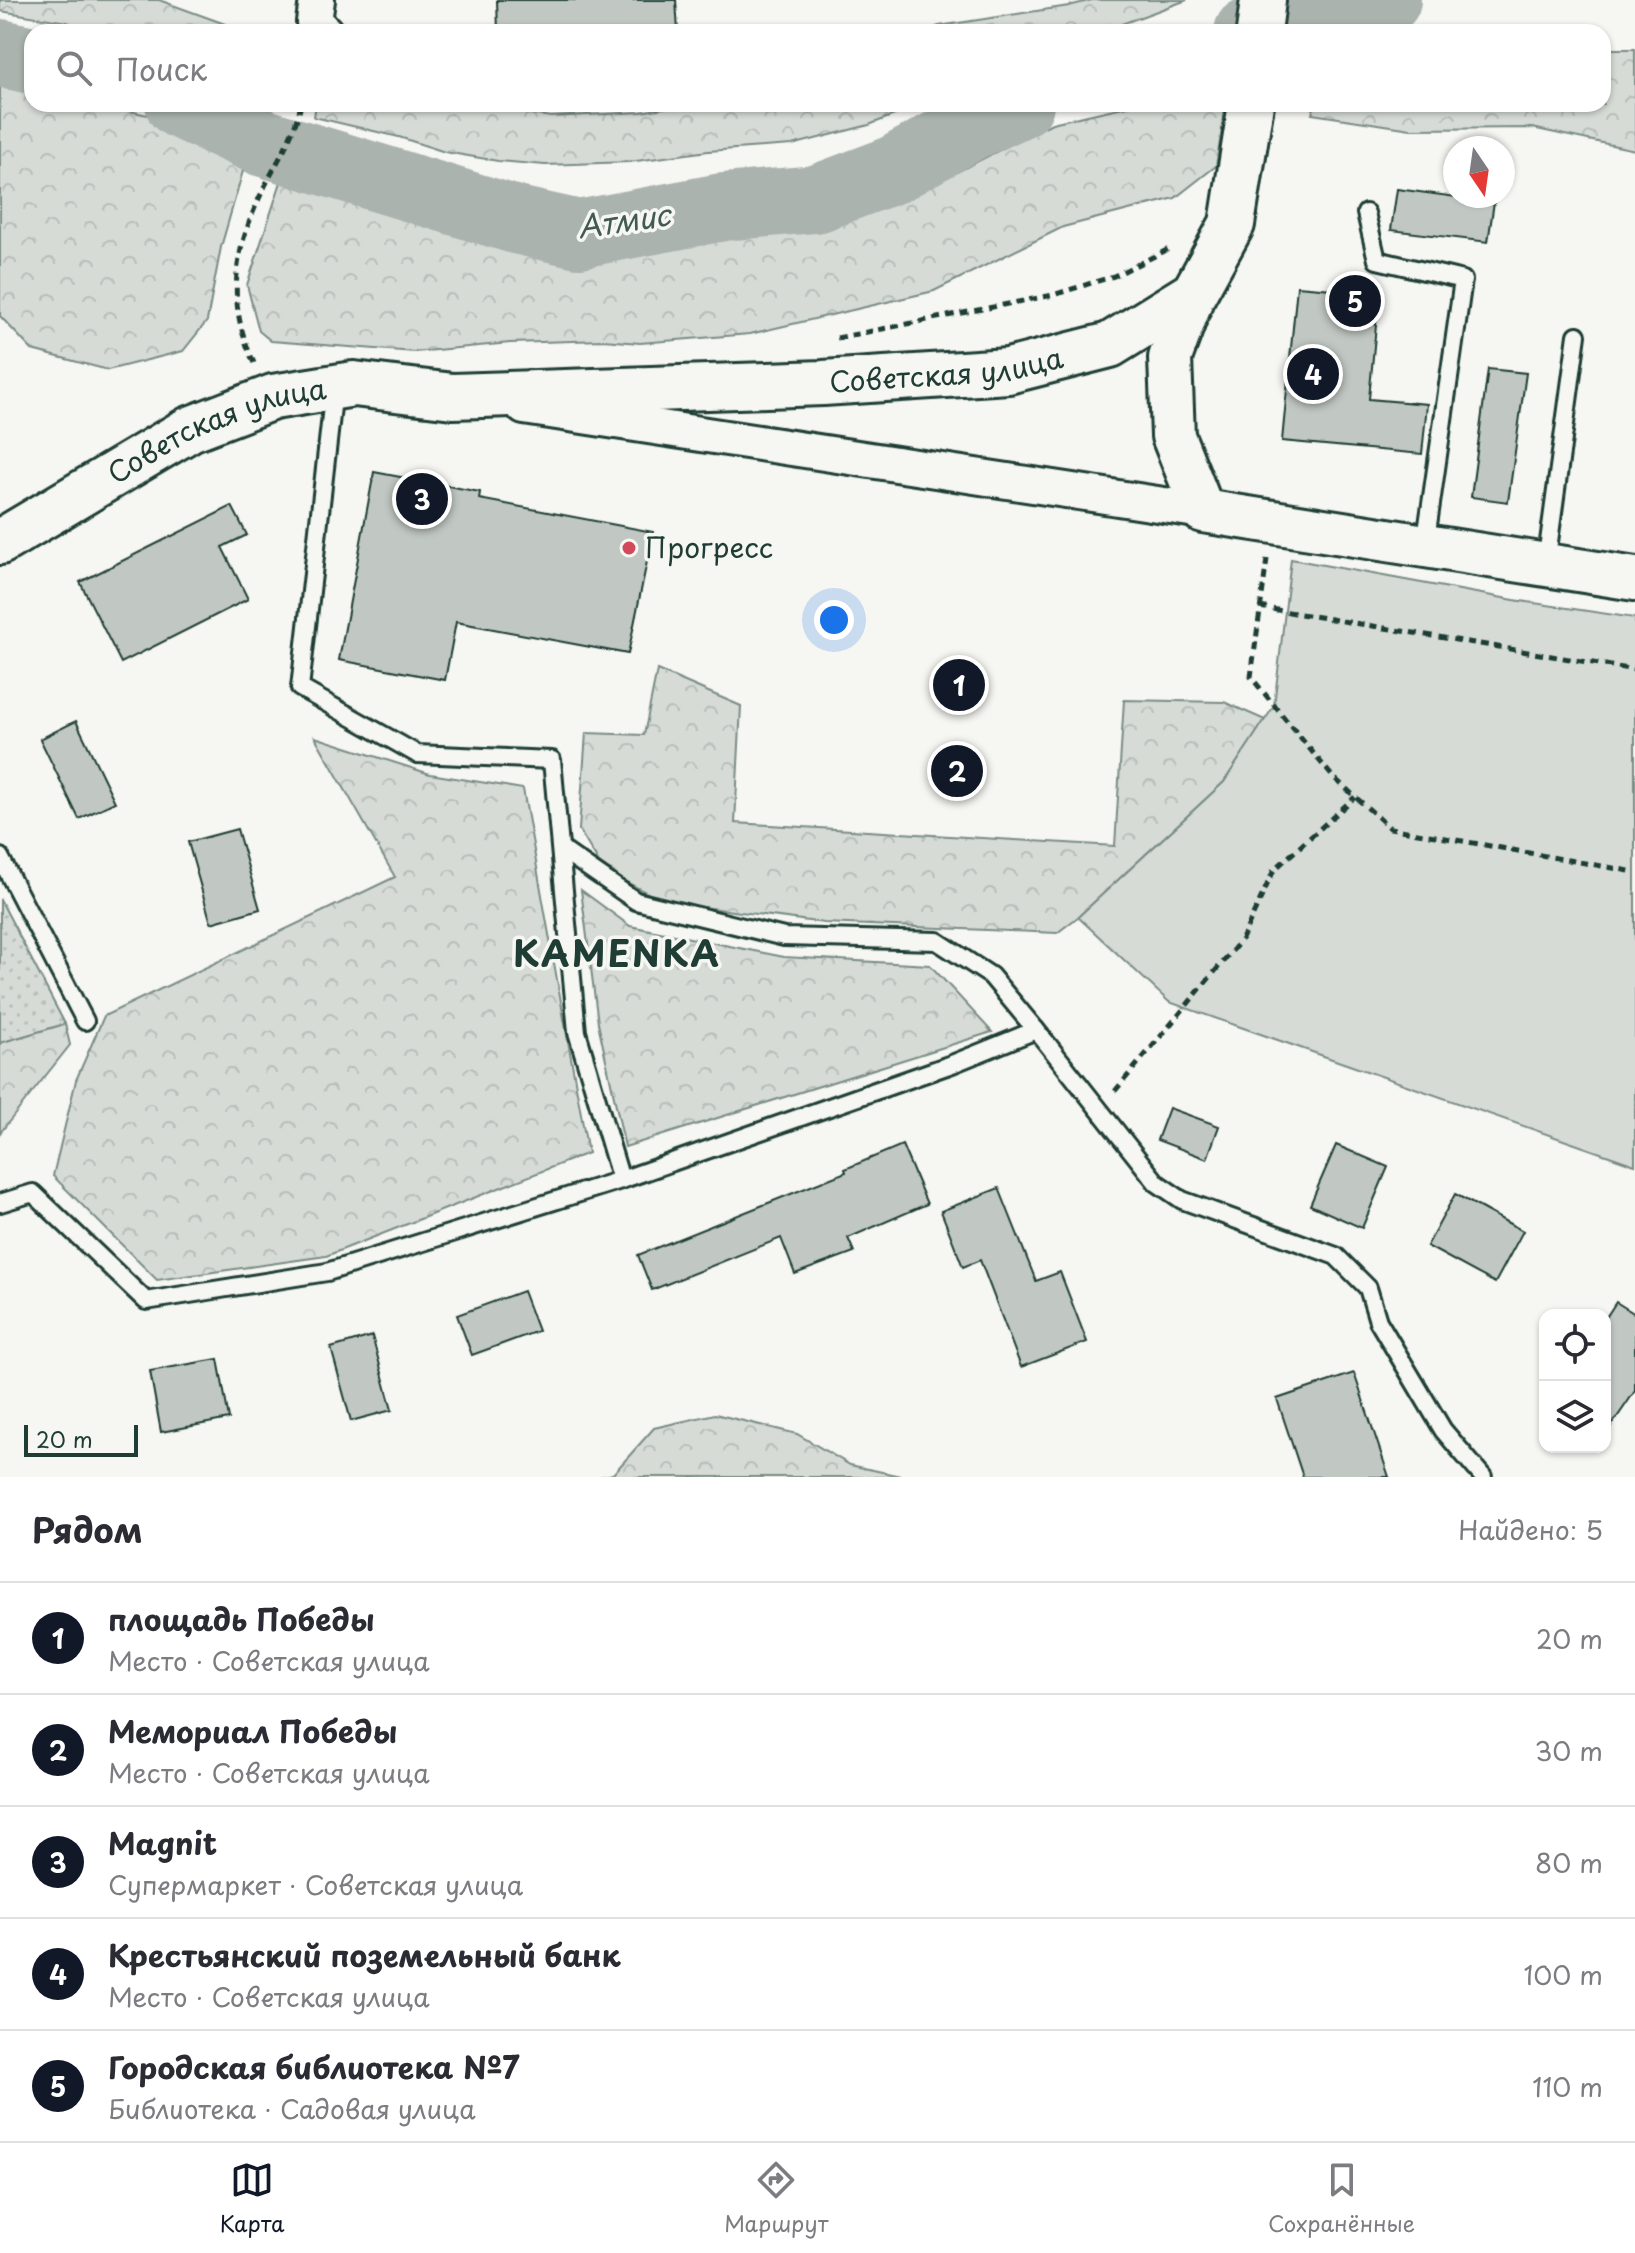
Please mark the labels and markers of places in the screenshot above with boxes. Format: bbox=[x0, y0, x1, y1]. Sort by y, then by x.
pin: 5 bbox=[1329, 271, 1381, 331]
pin: 4 bbox=[1287, 344, 1339, 404]
pin: 3 bbox=[396, 469, 448, 529]
place label: Прогресс bbox=[645, 525, 773, 568]
marker: Прогресс bbox=[620, 539, 638, 557]
pin: 1 bbox=[933, 655, 985, 715]
pin: 2 bbox=[931, 741, 983, 801]

